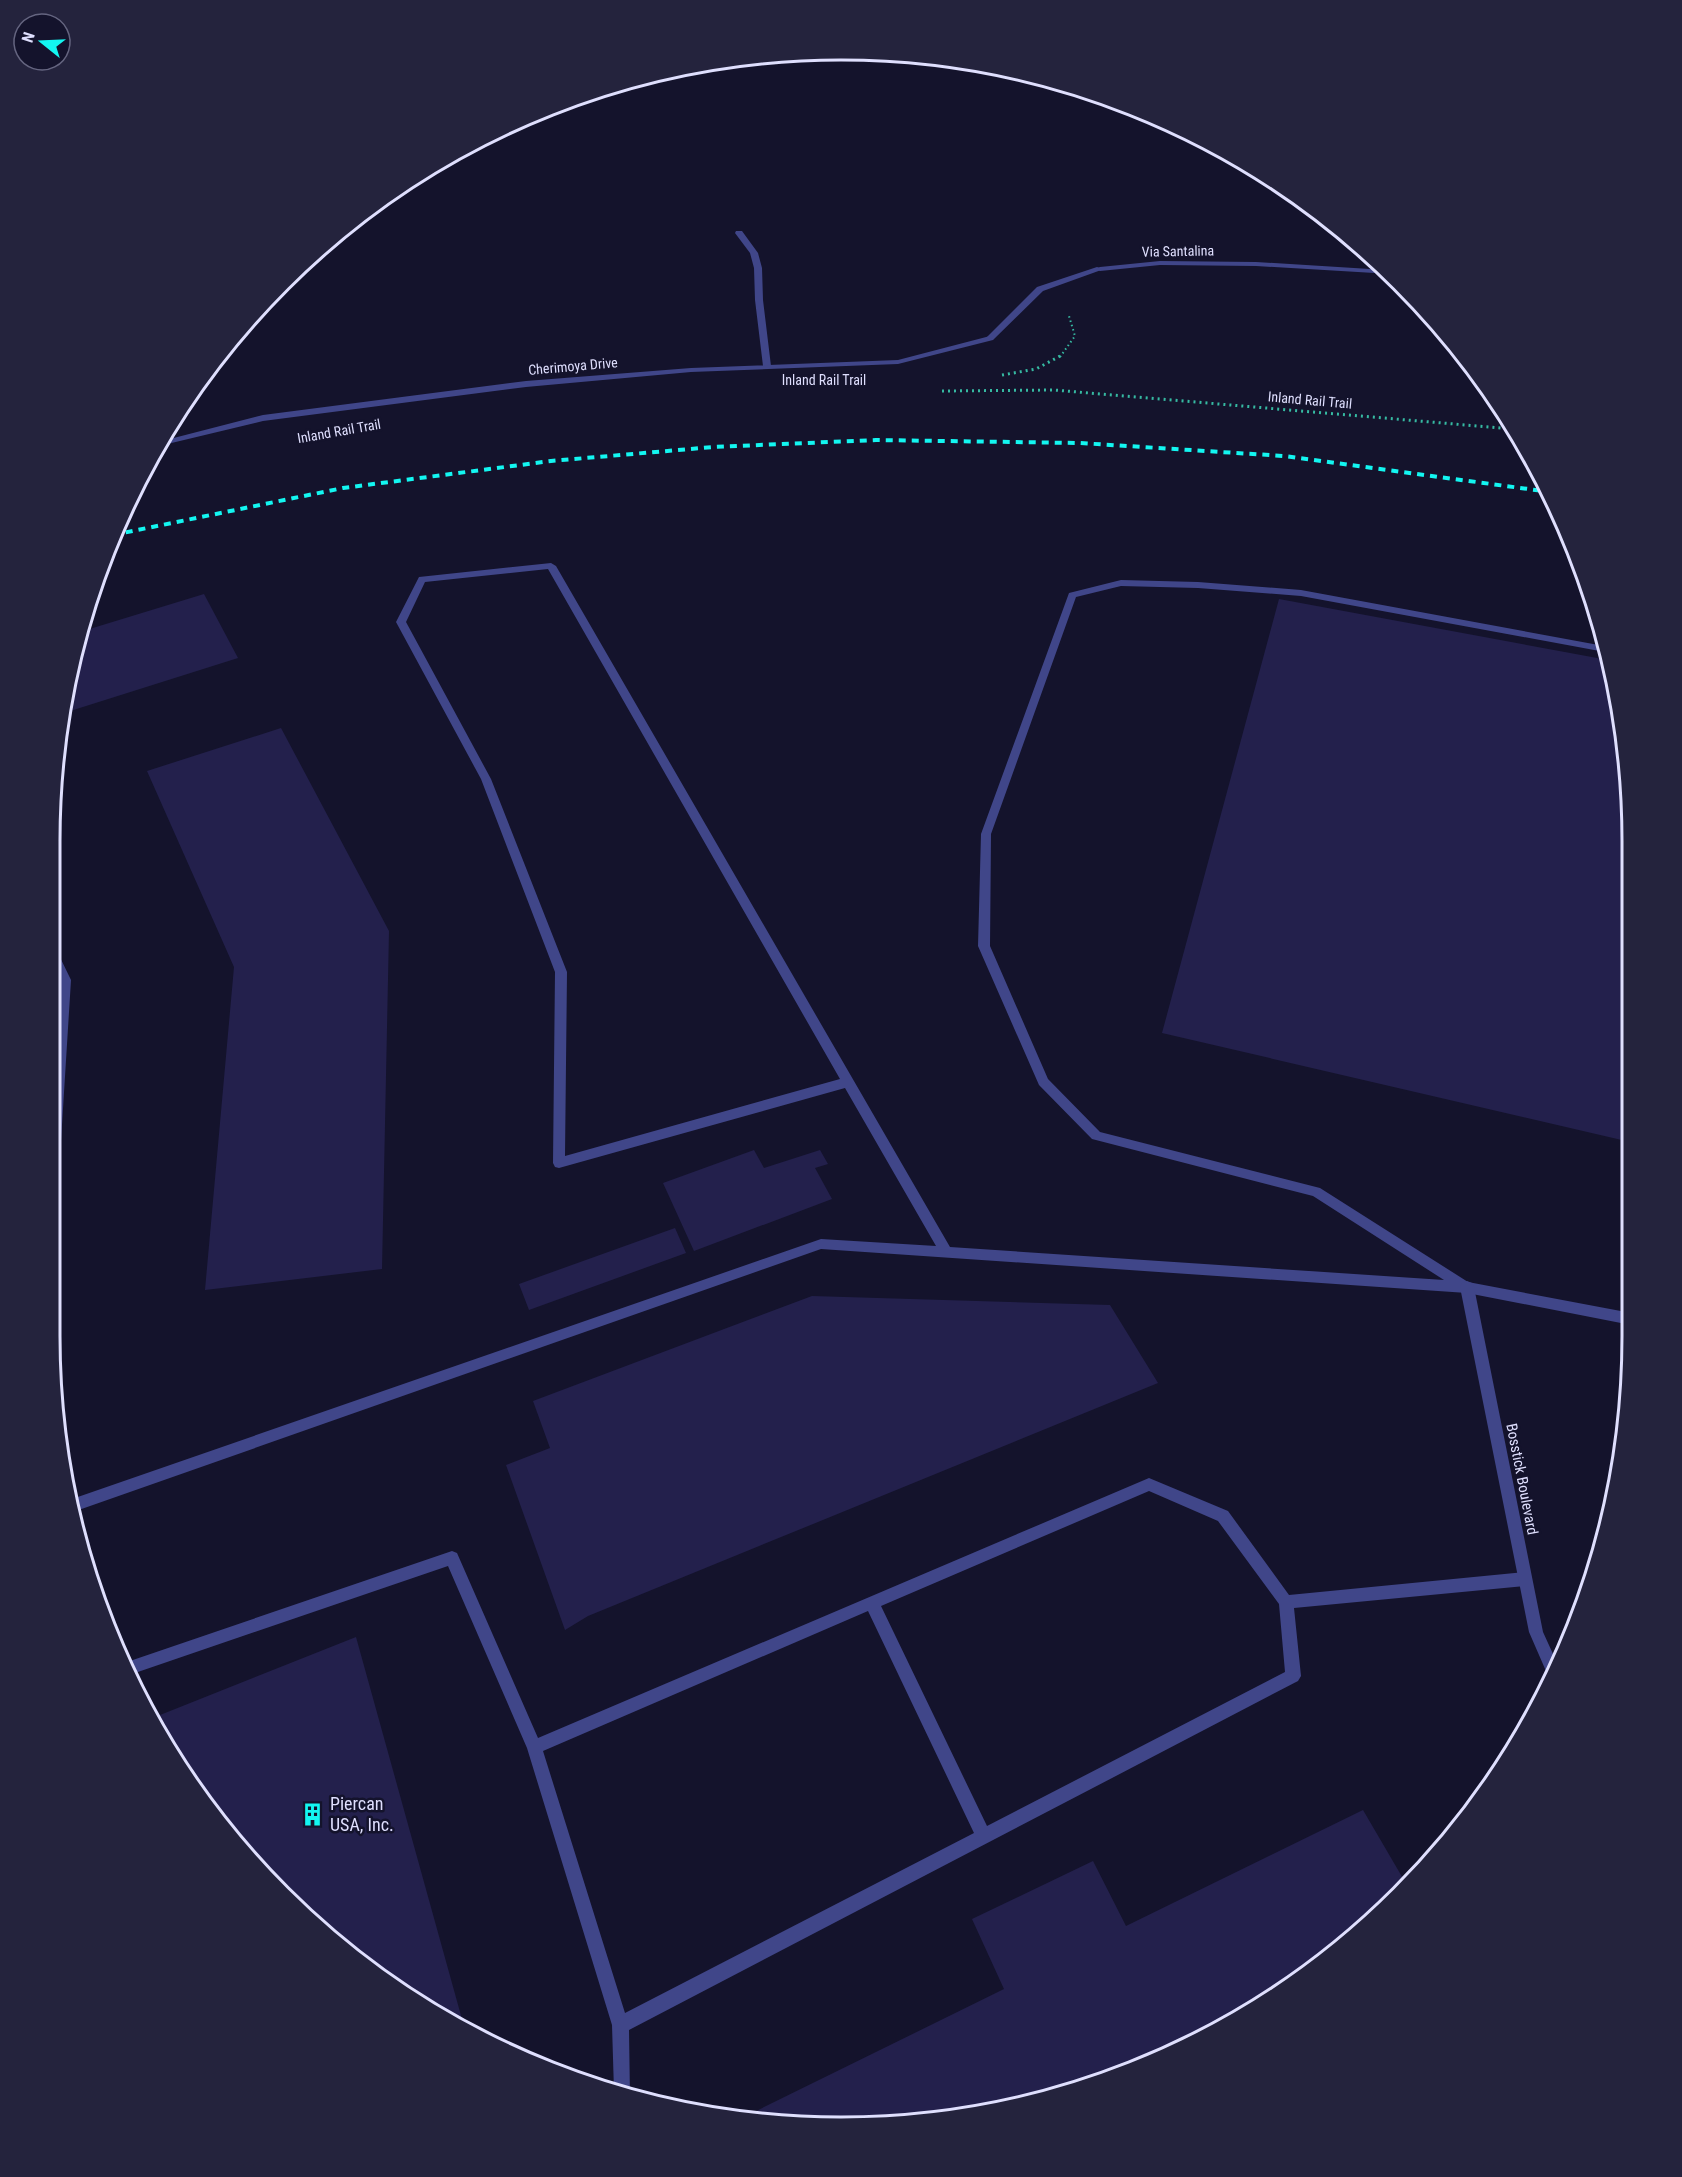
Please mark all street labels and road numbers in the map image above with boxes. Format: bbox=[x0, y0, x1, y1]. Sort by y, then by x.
street label: Via Santalina bbox=[1142, 242, 1214, 260]
street label: Cherimoya Drive bbox=[528, 354, 619, 378]
street label: Inland Rail Trail bbox=[782, 372, 866, 388]
street label: Inland Rail Trail bbox=[1267, 388, 1353, 412]
street label: Inland Rail Trail bbox=[296, 416, 382, 446]
street label: Bosstick Boulevard bbox=[1502, 1422, 1542, 1536]

